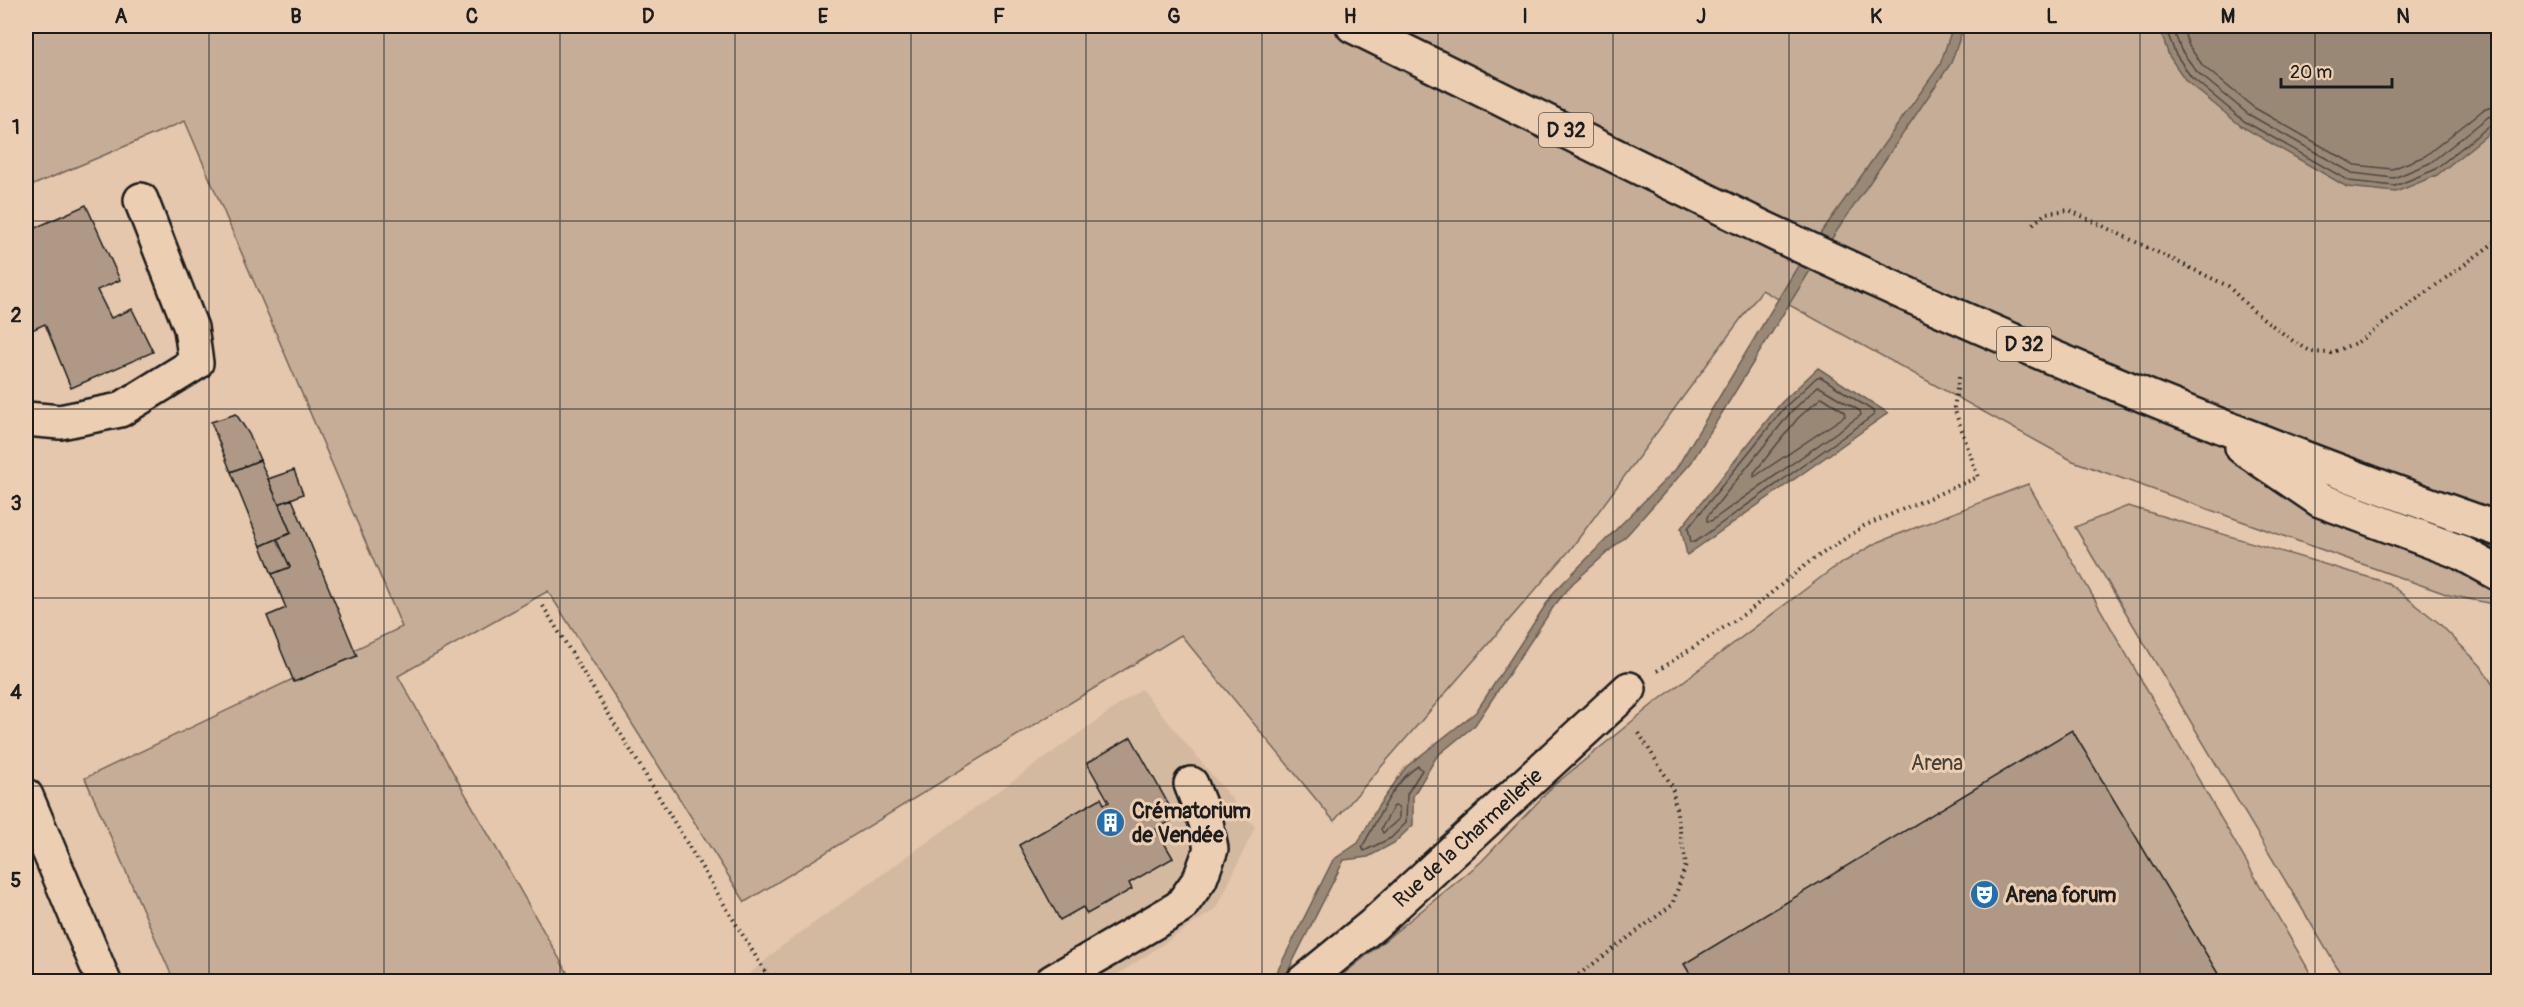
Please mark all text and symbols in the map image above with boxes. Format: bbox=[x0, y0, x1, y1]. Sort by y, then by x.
text: A bbox=[115, 4, 128, 29]
text: B bbox=[290, 4, 302, 29]
text: C bbox=[466, 4, 478, 29]
text: D bbox=[642, 4, 655, 29]
text: E bbox=[818, 4, 829, 29]
text: F bbox=[993, 4, 1005, 29]
text: G bbox=[1167, 4, 1181, 29]
text: H bbox=[1344, 4, 1357, 29]
text: I bbox=[1522, 4, 1528, 29]
text: J bbox=[1696, 4, 1706, 29]
text: K bbox=[1870, 4, 1882, 29]
text: L bbox=[2046, 4, 2058, 29]
text: M bbox=[2221, 4, 2235, 29]
text: N bbox=[2396, 4, 2410, 29]
scale bar bbox=[2281, 51, 2392, 89]
text: 20 m bbox=[2290, 61, 2332, 84]
road number: D 32 bbox=[1539, 113, 1593, 147]
text: 1 bbox=[12, 115, 20, 140]
text: 2 bbox=[10, 303, 22, 328]
road number: D 32 bbox=[1997, 327, 2051, 361]
text: 3 bbox=[10, 491, 22, 516]
text: 4 bbox=[10, 680, 22, 705]
park label: Arena bbox=[1911, 750, 1963, 777]
street label: Rue de la Charmellerie bbox=[1388, 762, 1549, 914]
place label: Crématorium de Vendée bbox=[1132, 798, 1251, 849]
building icon: Crématorium de Vendée bbox=[1095, 807, 1127, 839]
text: 5 bbox=[11, 868, 22, 893]
theatre icon: Arena forum bbox=[1968, 879, 2000, 911]
place label: Arena forum bbox=[2005, 882, 2117, 909]

